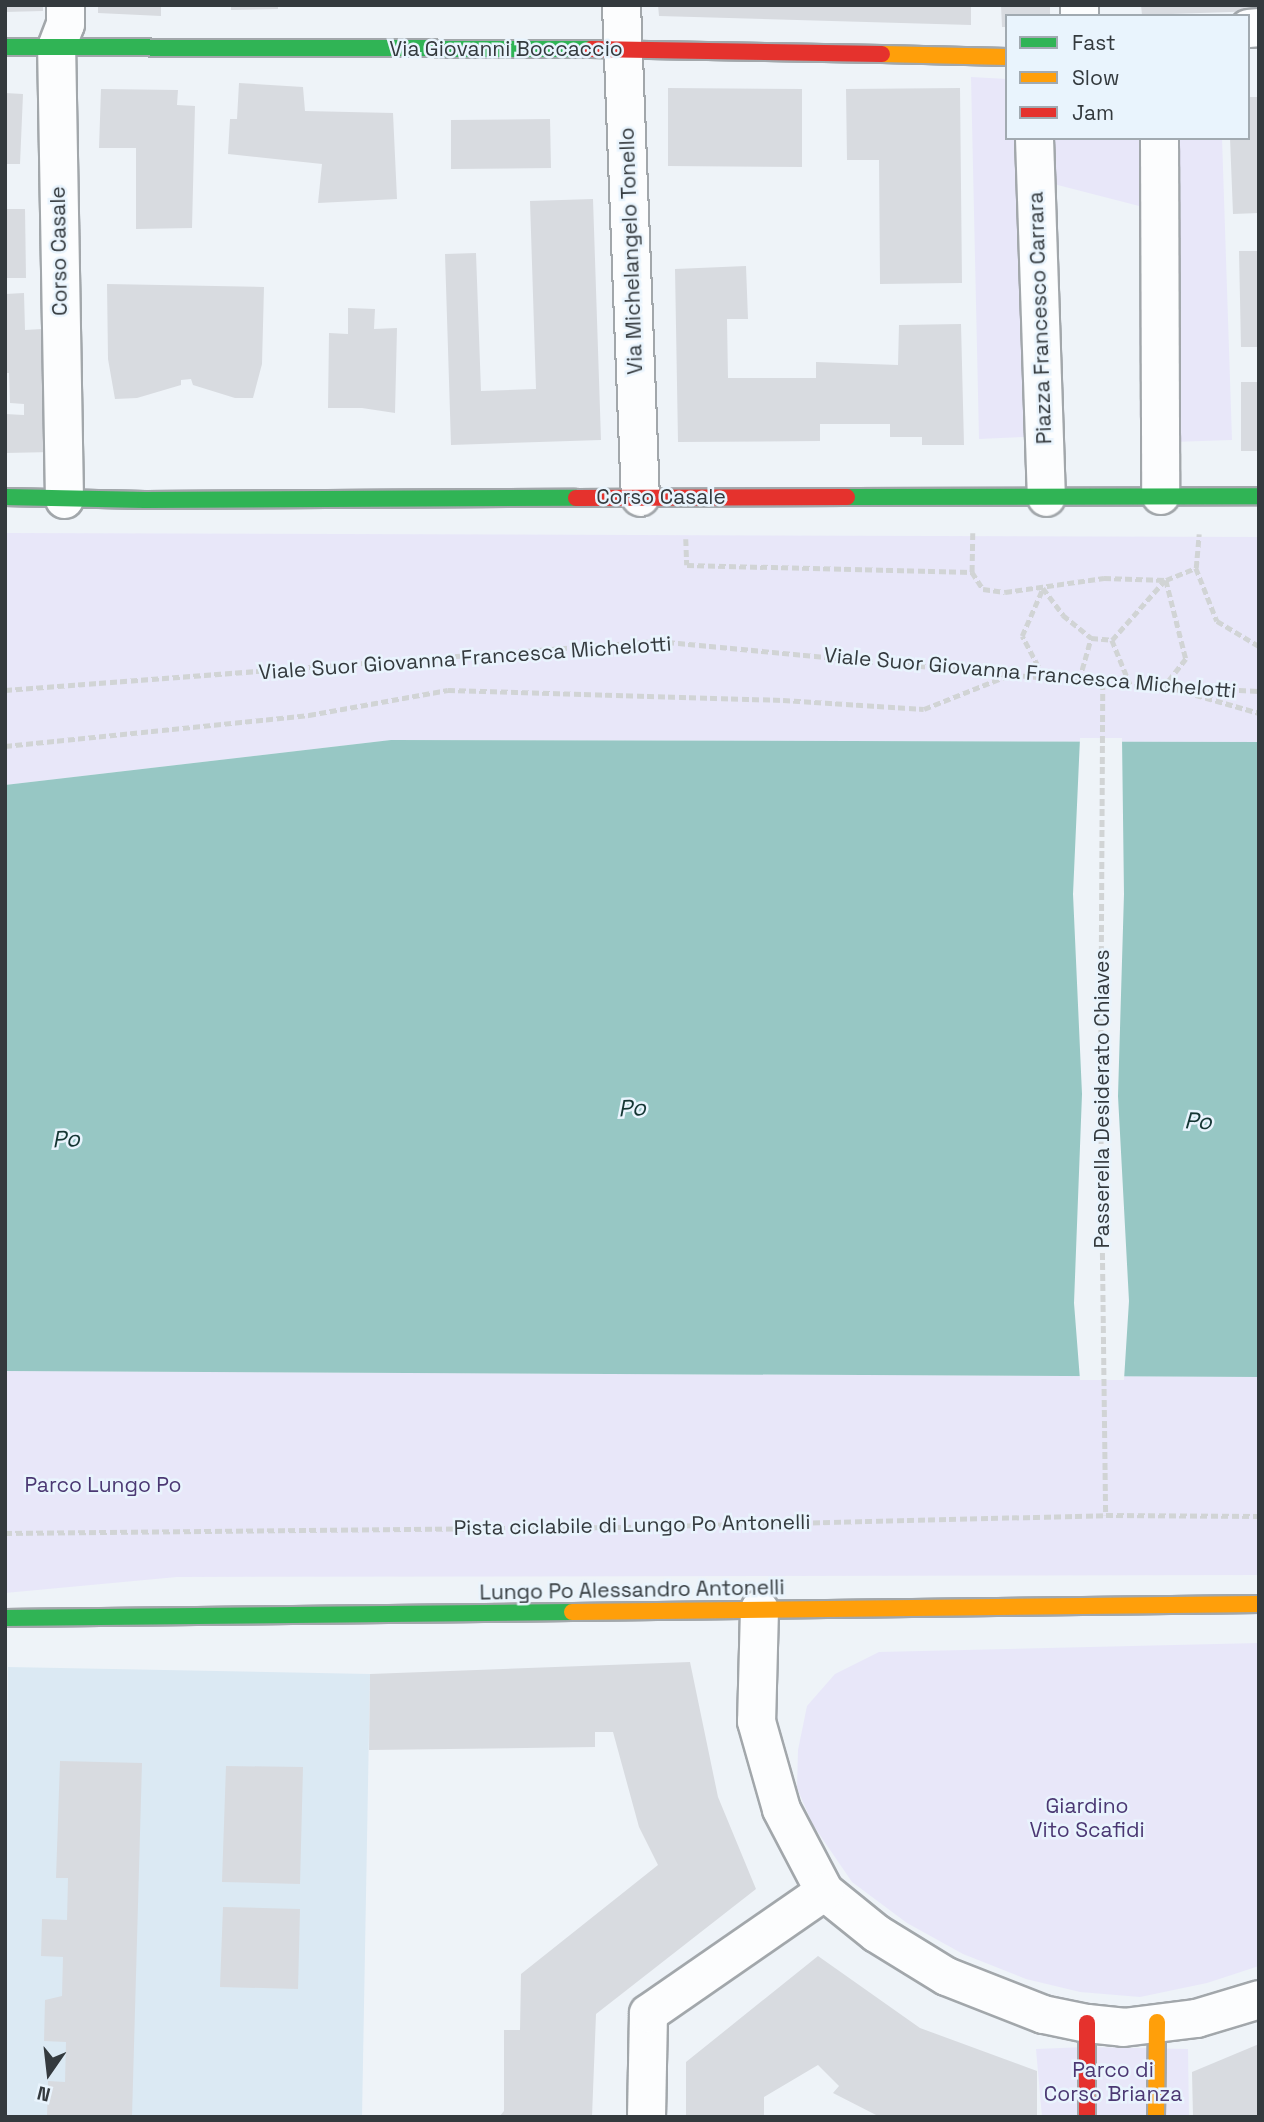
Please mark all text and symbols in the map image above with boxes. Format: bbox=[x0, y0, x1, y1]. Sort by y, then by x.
legend bbox=[1005, 14, 1250, 140]
text: Fast bbox=[1072, 29, 1116, 56]
street label: Via Giovanni Boccaccio bbox=[389, 36, 623, 62]
text: Slow bbox=[1072, 64, 1120, 91]
text: Jam bbox=[1072, 99, 1114, 126]
street label: Via Michelangelo Tonello bbox=[614, 127, 648, 375]
street label: Corso Casale bbox=[45, 186, 73, 316]
street label: Piazza Francesco Carrara bbox=[1023, 191, 1057, 445]
street label: Corso Casale bbox=[596, 484, 726, 510]
street label: Viale Suor Giovanna Francesca Michelotti bbox=[258, 631, 672, 685]
street label: Viale Suor Giovanna Francesca Michelotti bbox=[823, 642, 1237, 704]
street label: Passerella Desiderato Chiaves bbox=[1089, 949, 1115, 1249]
water label: Po bbox=[617, 1093, 647, 1123]
water label: Po bbox=[1184, 1107, 1212, 1135]
water label: Po bbox=[51, 1124, 81, 1154]
park label: Parco Lungo Po bbox=[24, 1472, 182, 1498]
street label: Pista ciclabile di Lungo Po Antonelli bbox=[453, 1509, 811, 1541]
street label: Lungo Po Alessandro Antonelli bbox=[479, 1575, 785, 1605]
park label: Giardino Vito Scafidi bbox=[1029, 1793, 1145, 1843]
north arrow bbox=[14, 2038, 84, 2108]
park label: Parco di Corso Brianza bbox=[1044, 2057, 1182, 2107]
text: N bbox=[35, 2080, 53, 2108]

